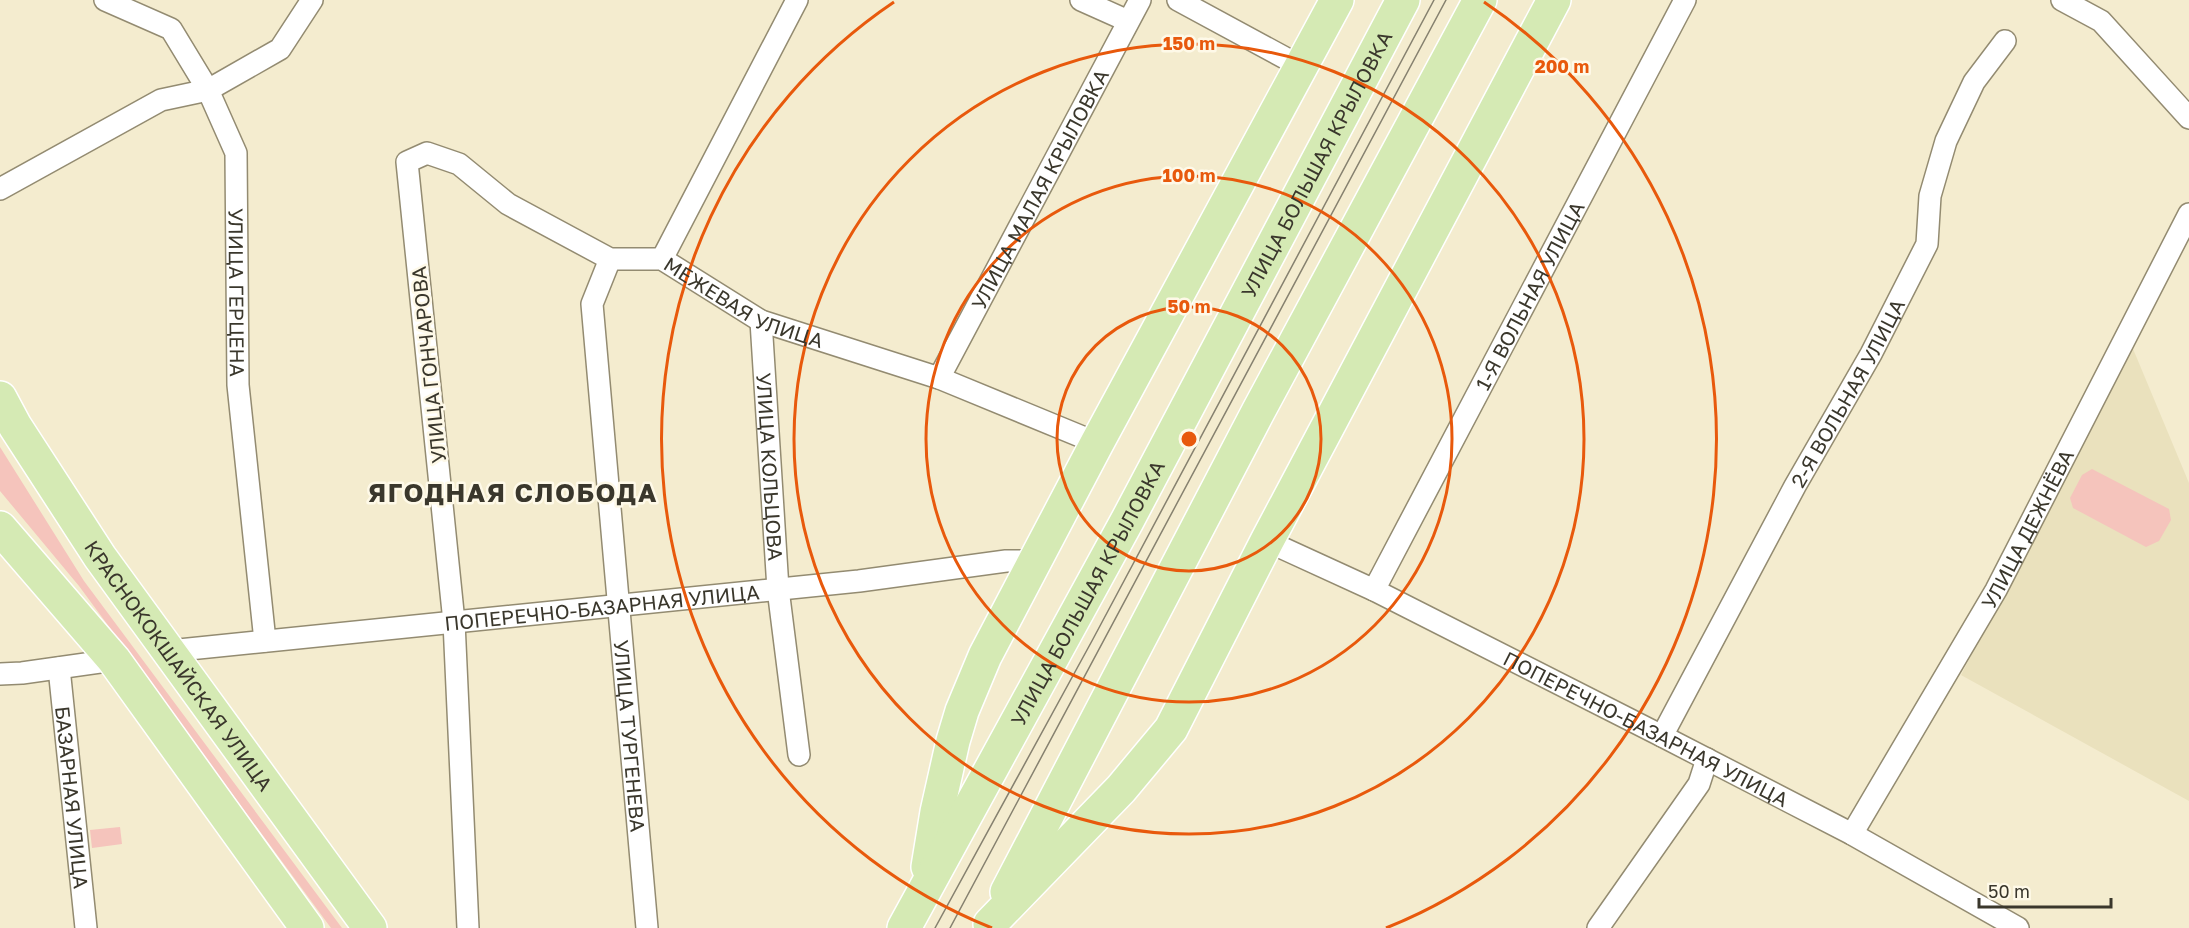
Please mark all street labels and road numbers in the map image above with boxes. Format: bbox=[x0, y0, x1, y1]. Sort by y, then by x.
street label: УЛИЦА БОЛЬШАЯ КРЫЛОВКА bbox=[1236, 27, 1397, 302]
street label: УЛИЦА МАЛАЯ КРЫЛОВКА bbox=[966, 65, 1113, 313]
street label: 1-Я ВОЛЬНАЯ УЛИЦА bbox=[1470, 197, 1589, 394]
street label: УЛИЦА ГЕРЦЕНА bbox=[224, 208, 250, 377]
street label: МЕЖЕВАЯ УЛИЦА bbox=[660, 251, 827, 352]
street label: УЛИЦА ГОНЧАРОВА bbox=[406, 265, 450, 465]
street label: 2-Я ВОЛЬНАЯ УЛИЦА bbox=[1785, 295, 1909, 491]
street label: УЛИЦА КОЛЬЦОВА bbox=[752, 372, 788, 561]
street label: УЛИЦА ДЕЖНЁВА bbox=[1976, 445, 2078, 613]
street label: УЛИЦА БОЛЬШАЯ КРЫЛОВКА bbox=[1005, 456, 1169, 730]
street label: КРАСНОКОКШАЙСКАЯ УЛИЦА bbox=[80, 536, 278, 795]
street label: ПОПЕРЕЧНО-БАЗАРНАЯ УЛИЦА bbox=[443, 579, 760, 635]
street label: УЛИЦА ТУРГЕНЕВА bbox=[610, 639, 650, 833]
street label: ПОПЕРЕЧНО-БАЗАРНАЯ УЛИЦА bbox=[1500, 646, 1793, 811]
street label: БАЗАРНАЯ УЛИЦА bbox=[51, 705, 94, 890]

